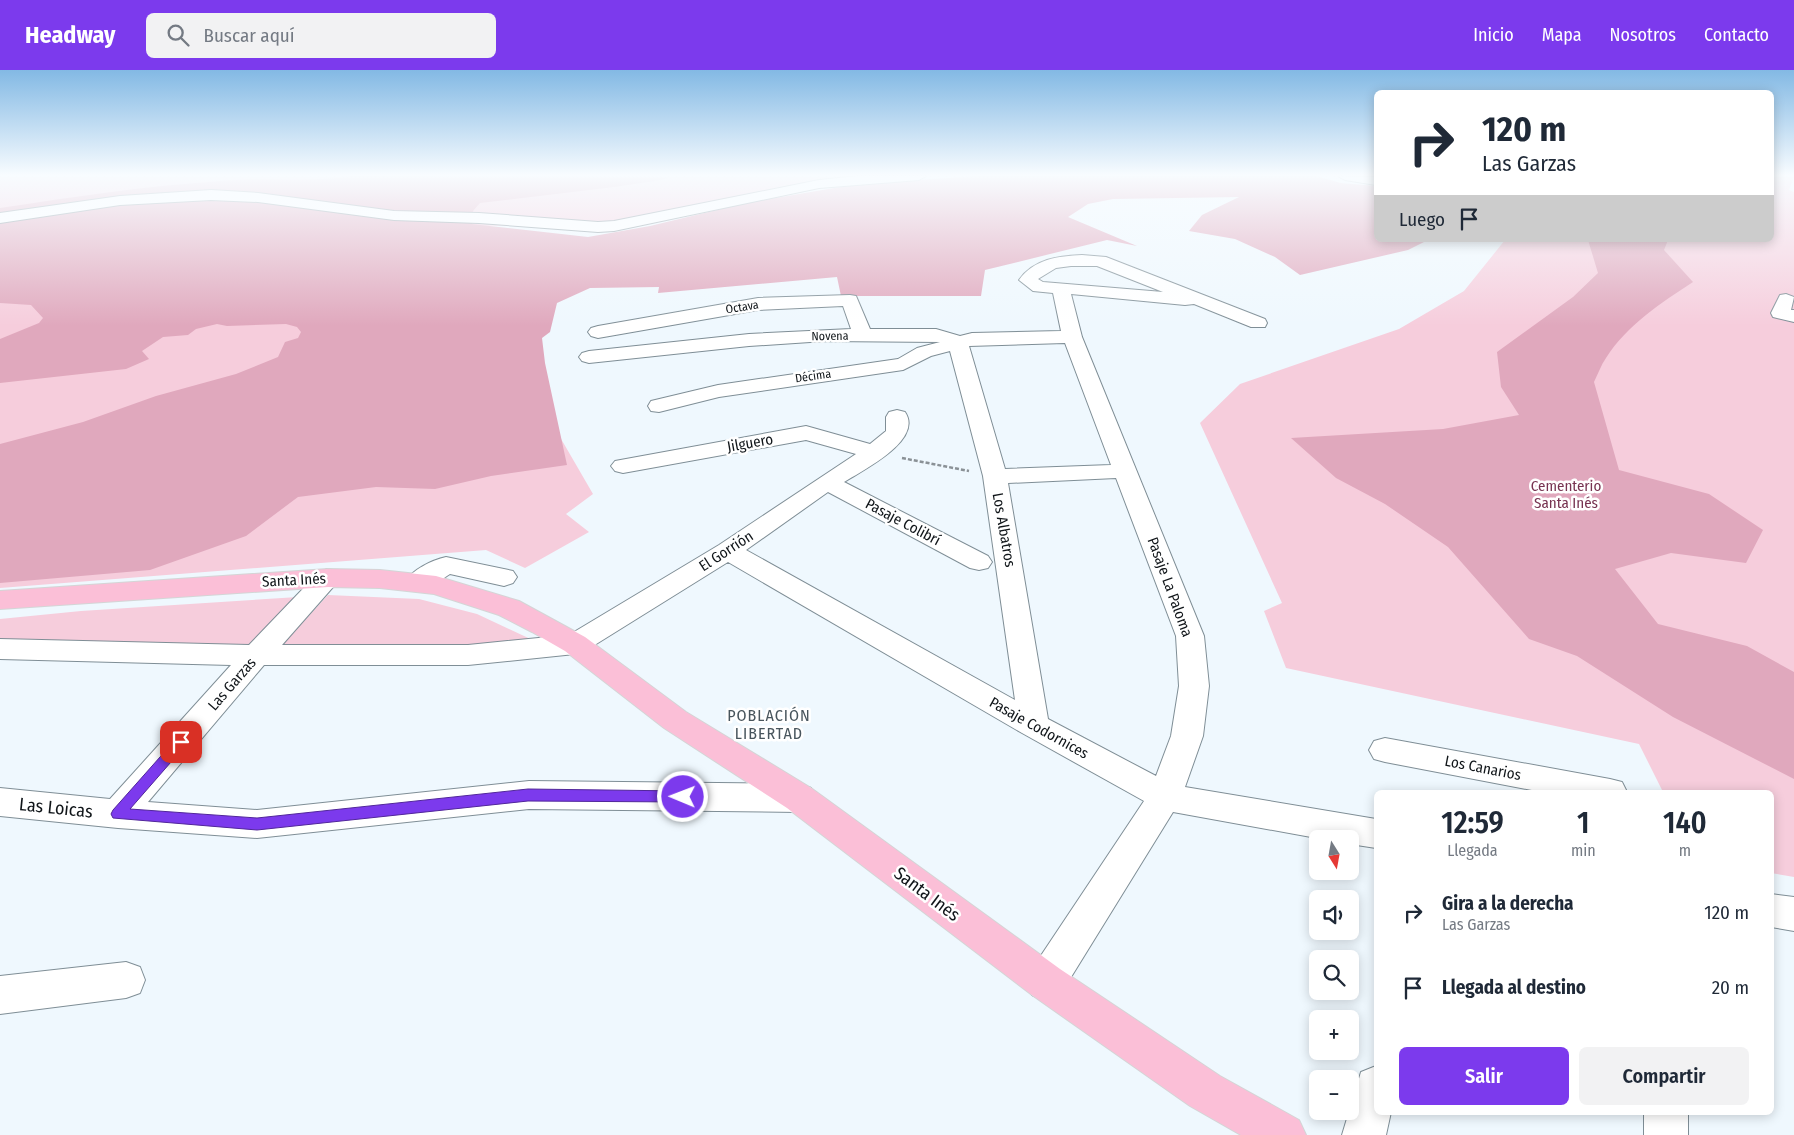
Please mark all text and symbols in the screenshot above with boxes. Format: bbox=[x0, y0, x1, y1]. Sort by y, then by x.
search box bbox=[146, 13, 496, 58]
text: Headway bbox=[25, 21, 116, 49]
icon: search bbox=[164, 21, 192, 49]
text: Buscar aquí bbox=[204, 24, 295, 47]
text: Inicio bbox=[1473, 24, 1514, 46]
text: Mapa bbox=[1542, 24, 1582, 46]
text: Nosotros bbox=[1610, 24, 1676, 46]
text: Contacto bbox=[1704, 24, 1769, 46]
text: 120 m bbox=[1482, 108, 1566, 150]
icon: right bbox=[1399, 110, 1464, 175]
text: Las Garzas bbox=[1482, 150, 1576, 177]
icon: arrive bbox=[1455, 205, 1483, 233]
text: Luego bbox=[1399, 208, 1445, 231]
street label: Octava bbox=[724, 297, 760, 317]
street label: Novena bbox=[811, 329, 849, 343]
street label: Décima bbox=[794, 367, 832, 385]
street label: Jilguero bbox=[725, 430, 775, 456]
park label: Cementerio Santa Inés bbox=[1531, 477, 1601, 512]
street label: Los Albatros bbox=[989, 491, 1019, 569]
street label: Pasaje Colibrí bbox=[862, 495, 944, 549]
street label: El Gorrión bbox=[696, 527, 756, 575]
street label: Pasaje La Paloma bbox=[1144, 535, 1196, 639]
street label: Santa Inés bbox=[262, 569, 326, 591]
street label: Las Garzas bbox=[204, 654, 260, 714]
street label: Pasaje Codornices bbox=[986, 693, 1092, 763]
district label: POBLACIÓN LIBERTAD bbox=[727, 706, 811, 743]
pin bbox=[160, 721, 202, 763]
icon: arrive bbox=[167, 728, 195, 756]
street label: Los Canarios bbox=[1443, 752, 1523, 784]
position arrow bbox=[656, 770, 708, 822]
street label: Las Loicas bbox=[18, 793, 94, 823]
text: 12:59 bbox=[1441, 805, 1504, 841]
text: 1 bbox=[1577, 805, 1590, 841]
text: 140 bbox=[1663, 805, 1707, 841]
north arrow bbox=[1309, 830, 1359, 880]
map controls bbox=[1309, 830, 1359, 1120]
text: Llegada bbox=[1447, 841, 1498, 860]
text: min bbox=[1571, 841, 1596, 860]
text: m bbox=[1679, 841, 1691, 860]
street label: Santa Inés bbox=[890, 862, 965, 926]
button: sound bbox=[1309, 890, 1359, 940]
text: Gira a la derecha bbox=[1442, 892, 1574, 915]
icon: right bbox=[1399, 899, 1427, 927]
text: 120 m bbox=[1704, 901, 1749, 924]
text: Las Garzas bbox=[1442, 915, 1510, 934]
button: search bbox=[1309, 950, 1359, 1000]
icon: arrive bbox=[1399, 974, 1427, 1002]
text: Llegada al destino bbox=[1442, 976, 1586, 999]
text: 20 m bbox=[1712, 976, 1749, 999]
button: + bbox=[1309, 1010, 1359, 1060]
button: Salir bbox=[1399, 1047, 1569, 1105]
button: Compartir bbox=[1579, 1047, 1749, 1105]
button: − bbox=[1309, 1070, 1359, 1120]

